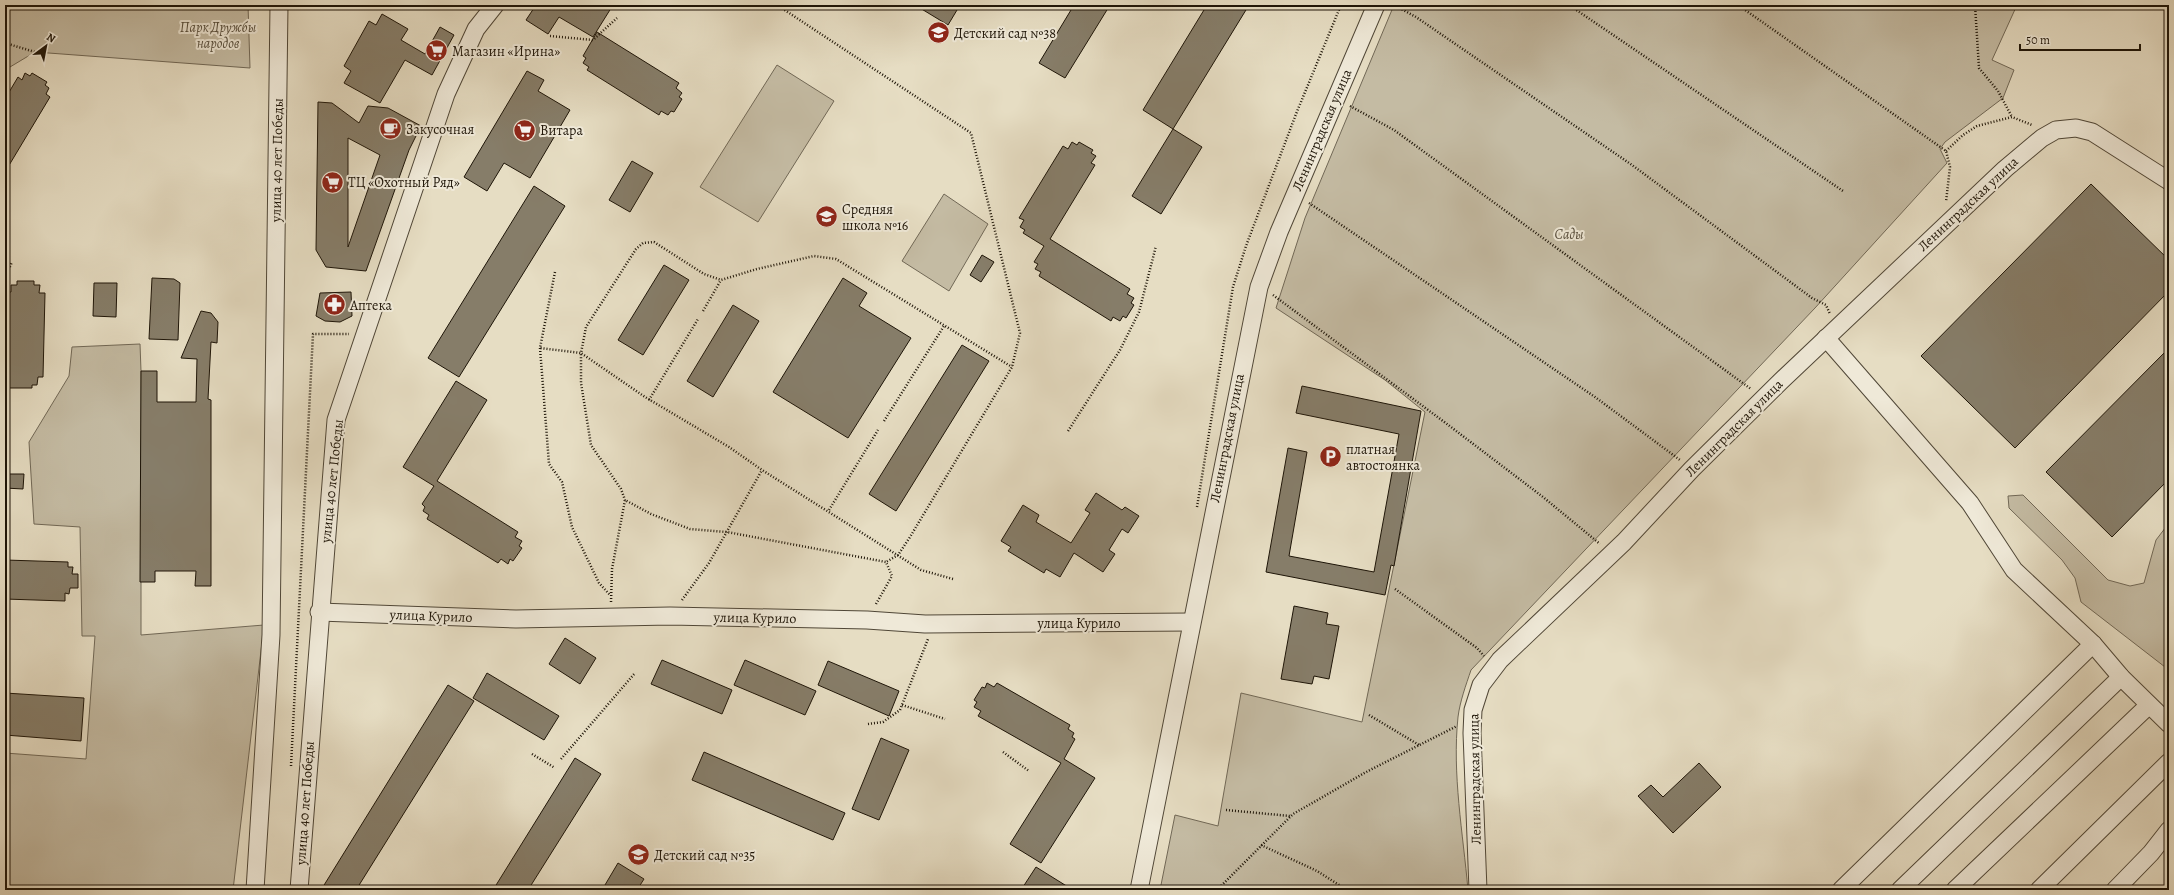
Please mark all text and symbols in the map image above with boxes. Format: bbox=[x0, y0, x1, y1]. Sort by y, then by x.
park label: Парк Дружбы народов bbox=[180, 18, 257, 53]
school or university icon: Детский сад №38 bbox=[925, 20, 951, 46]
place label: Детский сад №38 bbox=[954, 24, 1056, 43]
north arrow bbox=[26, 26, 66, 66]
scale bar bbox=[2020, 26, 2140, 52]
text: N bbox=[44, 29, 58, 46]
text: 50 m bbox=[2026, 32, 2050, 48]
supermarket icon: Магазин «Ирина» bbox=[423, 38, 449, 64]
place label: Магазин «Ирина» bbox=[452, 42, 560, 61]
street label: Ленинградская улица bbox=[1288, 65, 1357, 194]
street label: улица 40 лет Победы bbox=[266, 98, 288, 223]
cafe icon: Закусочная bbox=[378, 116, 404, 142]
supermarket icon: Витара bbox=[512, 117, 538, 143]
place label: Закусочная bbox=[406, 120, 474, 139]
place label: Витара bbox=[540, 121, 583, 140]
street label: Ленинградская улица bbox=[1914, 152, 2023, 256]
supermarket icon: ТЦ «Охотный Ряд» bbox=[319, 169, 345, 195]
place label: ТЦ «Охотный Ряд» bbox=[348, 173, 460, 192]
place label: Средняя школа №16 bbox=[842, 200, 908, 235]
school or university icon: Средняя школа №16 bbox=[814, 204, 840, 230]
park label: Сады bbox=[1554, 225, 1584, 244]
pharmacy icon: Аптека bbox=[322, 292, 348, 318]
place label: Аптека bbox=[349, 296, 392, 315]
street label: Ленинградская улица bbox=[1205, 371, 1249, 504]
street label: Ленинградская улица bbox=[1681, 375, 1787, 481]
street label: улица 40 лет Победы bbox=[316, 418, 348, 545]
place label: платная автостоянка bbox=[1346, 440, 1420, 475]
parking icon: платная автостоянка bbox=[1318, 444, 1344, 470]
street label: улица Курило bbox=[388, 605, 473, 627]
street label: улица Курило bbox=[712, 608, 797, 628]
street label: улица Курило bbox=[1037, 614, 1120, 633]
street label: Ленинградская улица bbox=[1464, 713, 1486, 845]
street label: улица 40 лет Победы bbox=[291, 740, 319, 867]
school or university icon: Детский сад №35 bbox=[626, 842, 652, 868]
place label: Детский сад №35 bbox=[654, 846, 755, 865]

